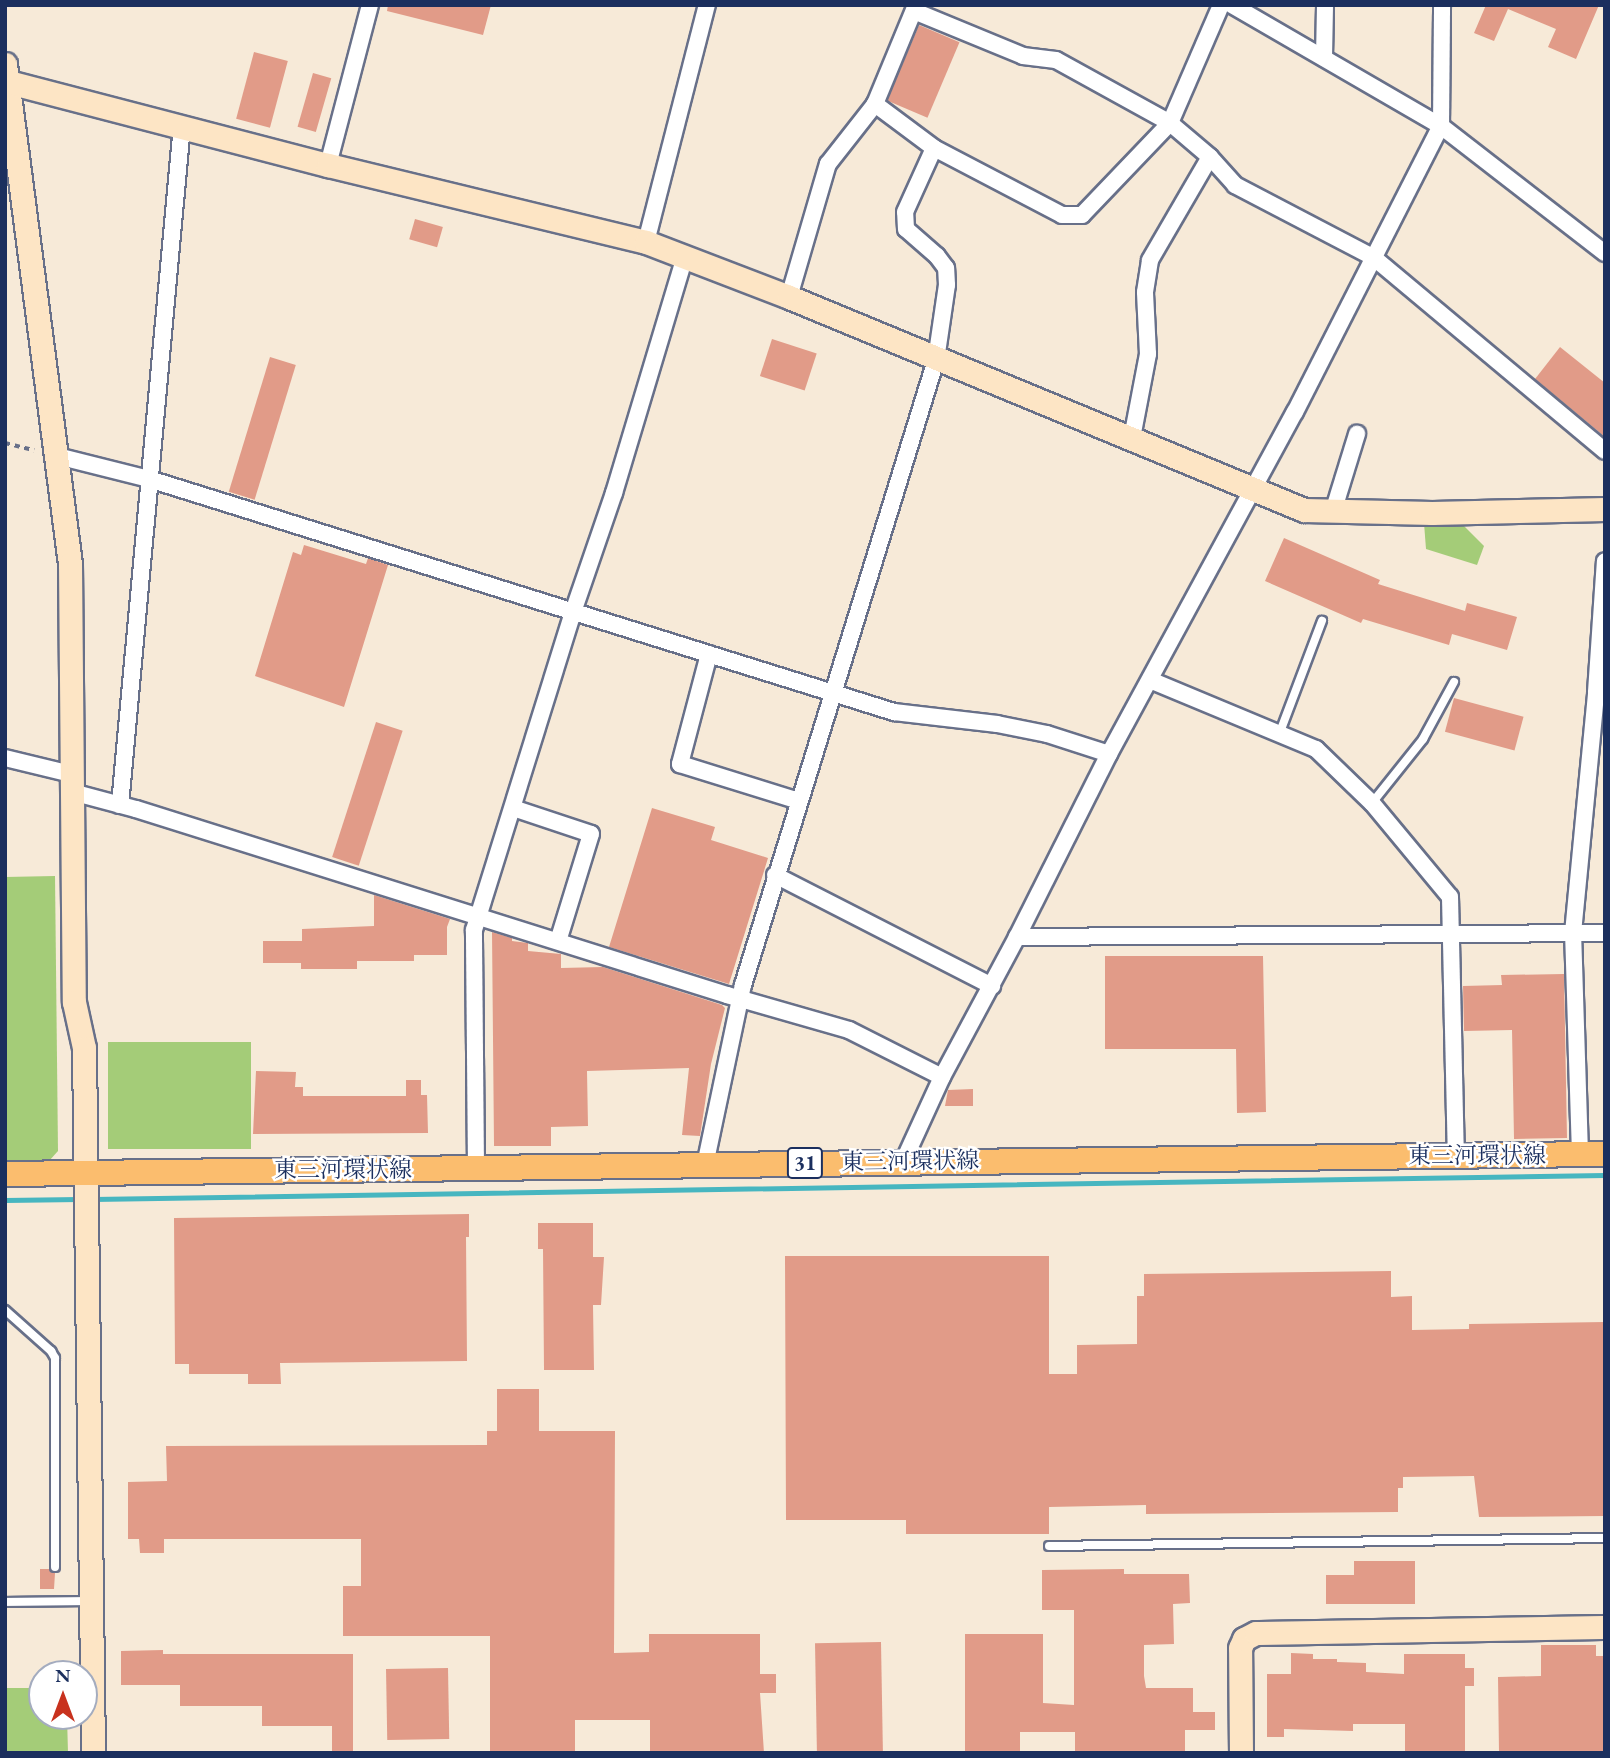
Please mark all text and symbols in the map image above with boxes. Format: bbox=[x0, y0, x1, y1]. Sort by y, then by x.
street label: 東三河環状線 bbox=[1408, 1141, 1546, 1169]
road number: 31 bbox=[786, 1146, 824, 1180]
street label: 東三河環状線 bbox=[841, 1146, 979, 1176]
street label: 東三河環状線 bbox=[274, 1155, 412, 1183]
north arrow bbox=[28, 1660, 98, 1730]
text: N bbox=[55, 1663, 71, 1688]

